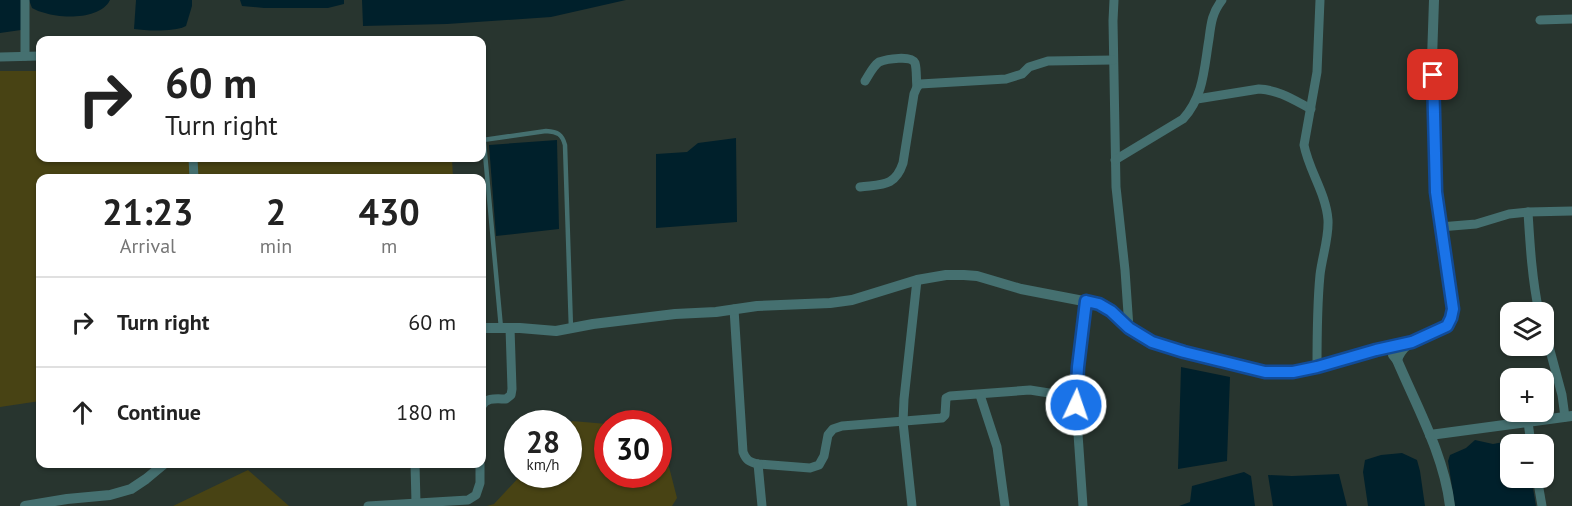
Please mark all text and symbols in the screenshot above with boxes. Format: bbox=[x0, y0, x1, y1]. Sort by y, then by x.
pin bbox=[1407, 49, 1458, 100]
text: 60 m bbox=[165, 55, 257, 110]
icon: arrive bbox=[1416, 58, 1449, 91]
icon: right bbox=[66, 60, 144, 138]
text: Turn right bbox=[165, 108, 278, 142]
text: 21:23 bbox=[102, 188, 194, 235]
text: 2 bbox=[266, 188, 286, 235]
text: 430 bbox=[359, 188, 420, 235]
text: Arrival bbox=[120, 233, 176, 259]
text: min bbox=[260, 233, 292, 259]
text: m bbox=[381, 233, 397, 259]
map controls bbox=[1500, 302, 1554, 488]
button: layers bbox=[1500, 302, 1554, 356]
icon: right bbox=[66, 306, 99, 339]
text: Turn right bbox=[117, 308, 209, 336]
text: 60 m bbox=[408, 308, 456, 336]
button: + bbox=[1500, 368, 1554, 422]
position arrow bbox=[1044, 373, 1108, 437]
icon: ahead bbox=[66, 396, 99, 429]
text: Continue bbox=[117, 398, 201, 426]
text: 180 m bbox=[396, 398, 456, 426]
speed limit sign: 30 bbox=[594, 410, 672, 488]
text: 28 bbox=[526, 422, 560, 461]
button: − bbox=[1500, 434, 1554, 488]
text: km/h bbox=[527, 455, 559, 474]

